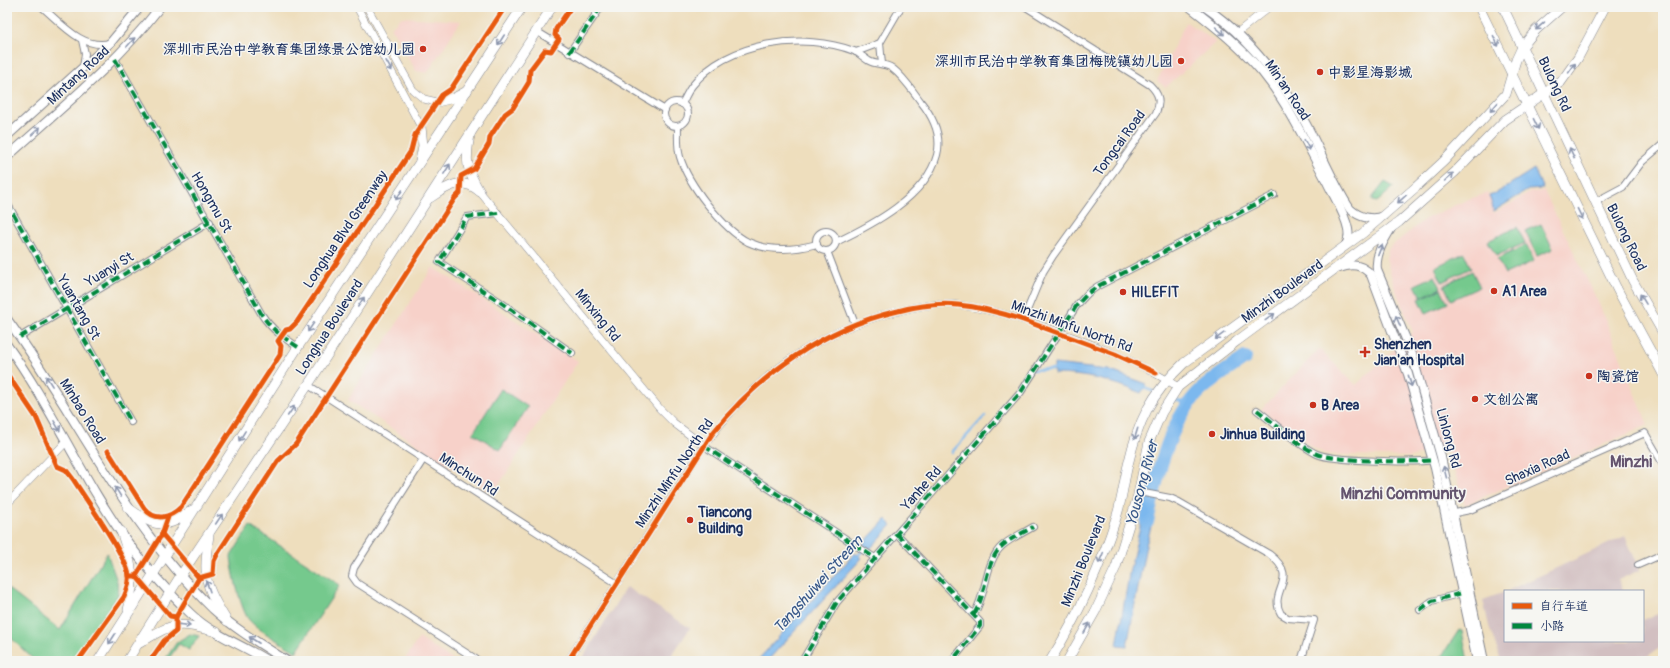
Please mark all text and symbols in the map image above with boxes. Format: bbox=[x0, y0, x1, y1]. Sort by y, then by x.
one-way arrow bbox=[1535, 21, 1546, 30]
one-way arrow bbox=[1215, 27, 1226, 36]
one-way arrow bbox=[497, 34, 505, 45]
one-way arrow bbox=[1493, 34, 1500, 46]
one-way arrow bbox=[127, 37, 136, 47]
place label: 深圳市民治中学教育集团绿景公馆幼儿园 bbox=[163, 41, 415, 58]
street label: Mintang Road bbox=[44, 42, 113, 109]
marker: 深圳市民治中学教育集团绿景公馆幼儿园 bbox=[418, 44, 428, 54]
place label: 深圳市民治中学教育集团梅陇镇幼儿园 bbox=[935, 53, 1173, 70]
street label: Bulong Rd bbox=[1534, 54, 1575, 115]
marker: 深圳市民治中学教育集团梅陇镇幼儿园 bbox=[1176, 56, 1186, 66]
street label: Min'an Road bbox=[1261, 57, 1314, 124]
one-way arrow bbox=[386, 60, 393, 72]
one-way arrow bbox=[1568, 62, 1576, 73]
place label: 中影星海影城 bbox=[1328, 64, 1412, 81]
marker: 中影星海影城 bbox=[1315, 67, 1325, 77]
one-way arrow bbox=[1490, 102, 1499, 112]
street label: Tongcai Road bbox=[1090, 107, 1149, 180]
one-way arrow bbox=[1533, 118, 1541, 130]
one-way arrow bbox=[31, 126, 41, 135]
one-way arrow bbox=[1304, 139, 1311, 151]
one-way arrow bbox=[1568, 147, 1575, 159]
one-way arrow bbox=[443, 163, 451, 175]
street label: Longhua Blvd Greenway bbox=[300, 167, 391, 291]
street label: Hongmu St bbox=[187, 169, 236, 236]
one-way arrow bbox=[1444, 173, 1454, 182]
one-way arrow bbox=[395, 190, 403, 201]
one-way arrow bbox=[1397, 195, 1407, 204]
street label: Bulong Road bbox=[1603, 201, 1650, 274]
one-way arrow bbox=[1577, 207, 1584, 219]
one-way arrow bbox=[1377, 244, 1385, 256]
street label: Yuanyi St bbox=[81, 248, 137, 291]
street label: Minzhi Boulevard bbox=[1238, 256, 1327, 327]
street label: Yuantang St bbox=[53, 271, 104, 343]
street label: Longhua Boulevard bbox=[292, 276, 367, 378]
place label: A1 Area bbox=[1502, 283, 1547, 300]
place label: HILEFIT bbox=[1131, 284, 1179, 301]
street label: Minxing Rd bbox=[571, 286, 624, 345]
marker: A1 Area bbox=[1489, 286, 1499, 296]
marker: HILEFIT bbox=[1118, 287, 1128, 297]
one-way arrow bbox=[1639, 293, 1647, 305]
one-way arrow bbox=[358, 296, 366, 308]
street label: Minzhi Minfu North Rd bbox=[1009, 297, 1135, 356]
one-way arrow bbox=[1264, 313, 1275, 321]
one-way arrow bbox=[1394, 316, 1401, 328]
one-way arrow bbox=[307, 321, 315, 333]
one-way arrow bbox=[1215, 332, 1226, 341]
place label: Shenzhen Jian'an Hospital bbox=[1374, 336, 1464, 369]
marker: Shenzhen Jian'an Hospital bbox=[1359, 346, 1371, 358]
place label: 陶瓷馆 bbox=[1597, 368, 1639, 385]
marker: 陶瓷馆 bbox=[1584, 371, 1594, 381]
one-way arrow bbox=[1407, 374, 1414, 387]
one-way arrow bbox=[45, 375, 53, 387]
street label: Minbao Road bbox=[56, 376, 109, 447]
place label: 文创公寓 bbox=[1483, 391, 1539, 408]
marker: 文创公寓 bbox=[1470, 394, 1480, 404]
place label: B Area bbox=[1321, 397, 1360, 414]
marker: B Area bbox=[1308, 400, 1318, 410]
one-way arrow bbox=[287, 406, 295, 417]
street label: Linlong Rd bbox=[1432, 406, 1465, 470]
street label: Minzhi Minfu North Rd bbox=[632, 416, 717, 531]
one-way arrow bbox=[53, 420, 61, 432]
place label: Jinhua Building bbox=[1220, 426, 1305, 443]
one-way arrow bbox=[1132, 427, 1139, 440]
marker: Jinhua Building bbox=[1207, 429, 1217, 439]
one-way arrow bbox=[237, 430, 245, 442]
water label: Yousong River bbox=[1122, 436, 1163, 528]
street label: Shaxia Road bbox=[1502, 446, 1572, 489]
street label: Minchun Rd bbox=[436, 449, 502, 500]
district label: Minzhi bbox=[1610, 452, 1652, 472]
street label: Yanhe Rd bbox=[897, 463, 945, 515]
one-way arrow bbox=[1441, 466, 1448, 479]
district label: Minzhi Community bbox=[1340, 484, 1466, 504]
one-way arrow bbox=[114, 487, 122, 498]
place label: Tiancong Building bbox=[697, 504, 752, 537]
one-way arrow bbox=[215, 513, 223, 525]
street label: Minzhi Boulevard bbox=[1057, 513, 1110, 609]
marker: Tiancong Building bbox=[685, 515, 695, 525]
water label: Tangshuiwei Stream bbox=[770, 530, 868, 637]
one-way arrow bbox=[1096, 552, 1104, 564]
one-way arrow bbox=[204, 581, 212, 593]
legend bbox=[1504, 590, 1644, 642]
text: 自行车道 bbox=[1540, 599, 1588, 614]
text: 小路 bbox=[1540, 619, 1564, 634]
one-way arrow bbox=[178, 621, 191, 629]
one-way arrow bbox=[1083, 622, 1091, 634]
one-way arrow bbox=[108, 633, 116, 645]
one-way arrow bbox=[249, 636, 260, 644]

